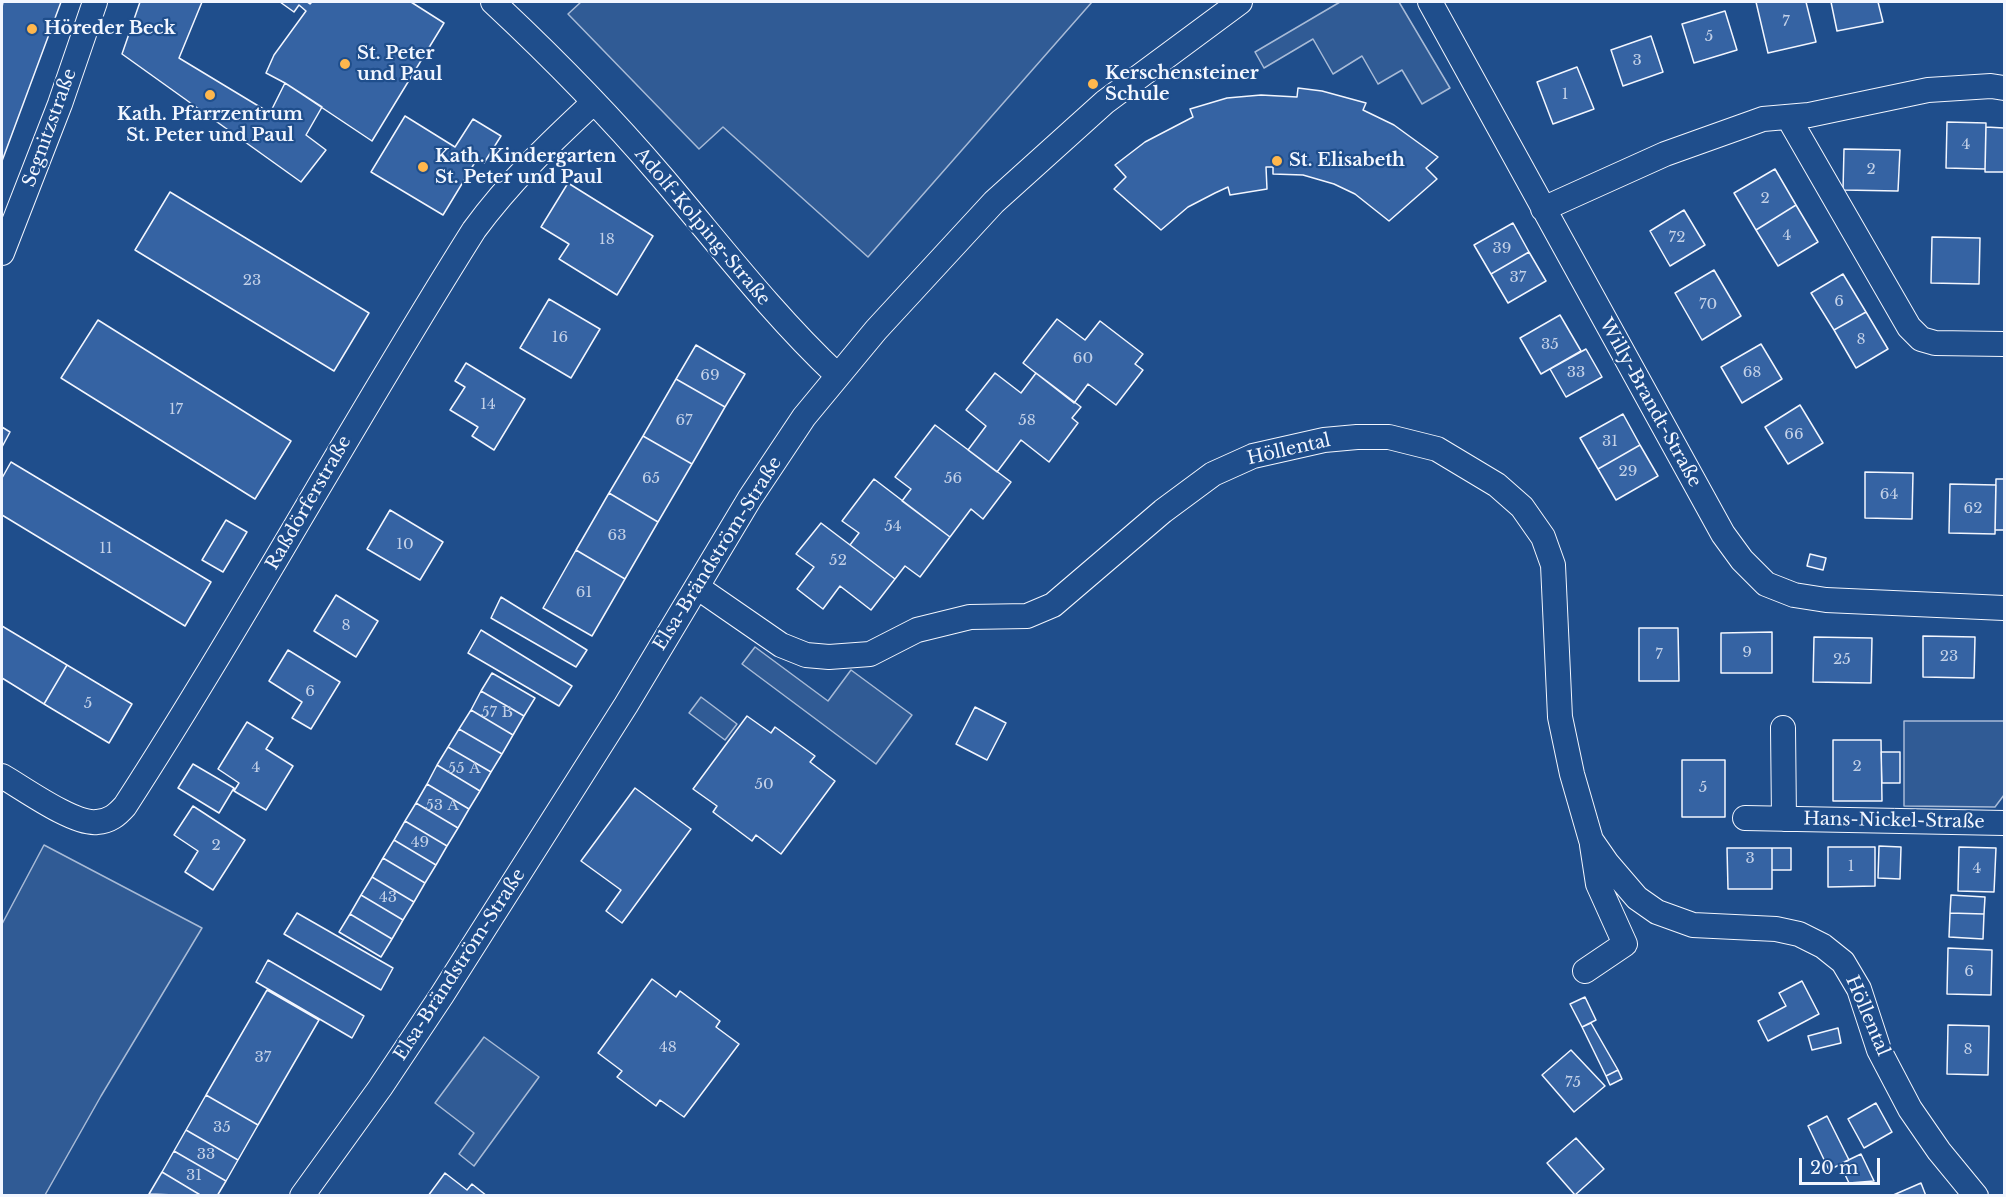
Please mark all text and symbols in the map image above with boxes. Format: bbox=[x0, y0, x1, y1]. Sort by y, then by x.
house number: 7 bbox=[1782, 13, 1790, 31]
place label: Höreder Beck bbox=[44, 18, 176, 40]
marker: Höreder Beck bbox=[25, 22, 39, 36]
house number: 5 bbox=[1705, 28, 1713, 46]
place label: St. Peter und Paul bbox=[357, 43, 442, 86]
house number: 3 bbox=[1632, 52, 1642, 70]
marker: St. Peter und Paul bbox=[338, 57, 352, 71]
place label: Kerschensteiner Schule bbox=[1105, 63, 1259, 106]
street label: Segnitzstraße bbox=[19, 66, 81, 190]
marker: Kerschensteiner Schule bbox=[1086, 77, 1100, 91]
house number: 1 bbox=[1562, 86, 1568, 104]
marker: Kath. Pfarrzentrum St. Peter und Paul bbox=[203, 88, 217, 102]
place label: Kath. Pfarrzentrum St. Peter und Paul bbox=[117, 104, 303, 146]
house number: 4 bbox=[1962, 136, 1970, 154]
street label: Adolf-Kolping-Straße bbox=[630, 144, 774, 310]
place label: Kath. Kindergarten St. Peter und Paul bbox=[435, 146, 616, 188]
place label: St. Elisabeth bbox=[1289, 150, 1405, 172]
marker: St. Elisabeth bbox=[1270, 154, 1284, 168]
marker: Kath. Kindergarten St. Peter und Paul bbox=[416, 160, 430, 174]
house number: 2 bbox=[1866, 161, 1876, 179]
house number: 2 bbox=[1760, 190, 1770, 208]
house number: 4 bbox=[1783, 227, 1791, 245]
house number: 72 bbox=[1669, 229, 1685, 247]
house number: 18 bbox=[599, 231, 615, 249]
house number: 39 bbox=[1493, 240, 1511, 258]
house number: 37 bbox=[1510, 269, 1526, 287]
house number: 23 bbox=[243, 272, 261, 290]
house number: 6 bbox=[1834, 293, 1844, 311]
house number: 70 bbox=[1699, 296, 1717, 314]
street label: Willy-Brandt-Straße bbox=[1595, 315, 1705, 491]
house number: 16 bbox=[552, 329, 568, 347]
house number: 8 bbox=[1856, 331, 1866, 349]
house number: 35 bbox=[1541, 336, 1559, 354]
house number: 60 bbox=[1073, 350, 1093, 368]
house number: 33 bbox=[1567, 364, 1585, 382]
house number: 68 bbox=[1743, 364, 1761, 382]
house number: 69 bbox=[700, 367, 720, 385]
house number: 14 bbox=[480, 396, 496, 414]
house number: 17 bbox=[169, 401, 183, 419]
house number: 67 bbox=[675, 412, 693, 430]
house number: 58 bbox=[1018, 412, 1036, 430]
house number: 66 bbox=[1784, 426, 1804, 444]
street label: Höllental bbox=[1245, 430, 1333, 470]
street label: Raßdörferstraße bbox=[262, 432, 356, 574]
house number: 31 bbox=[1602, 433, 1618, 451]
street label: Elsa-Brändström-Straße bbox=[649, 453, 787, 655]
house number: 29 bbox=[1619, 463, 1637, 481]
house number: 65 bbox=[642, 470, 660, 488]
house number: 56 bbox=[944, 470, 962, 488]
house number: 64 bbox=[1880, 486, 1898, 504]
house number: 62 bbox=[1964, 500, 1982, 518]
house number: 54 bbox=[884, 518, 902, 536]
house number: 63 bbox=[608, 527, 626, 545]
house number: 10 bbox=[396, 536, 414, 554]
house number: 11 bbox=[99, 540, 113, 558]
house number: 52 bbox=[829, 552, 847, 570]
house number: 61 bbox=[576, 584, 592, 602]
house number: 8 bbox=[341, 617, 351, 635]
house number: 9 bbox=[1742, 644, 1752, 662]
house number: 7 bbox=[1655, 646, 1663, 664]
house number: 23 bbox=[1940, 648, 1958, 666]
house number: 25 bbox=[1833, 651, 1851, 669]
house number: 6 bbox=[305, 683, 315, 701]
house number: 5 bbox=[84, 695, 92, 713]
house number: 57 B bbox=[481, 704, 513, 722]
house number: 2 bbox=[1852, 758, 1862, 776]
house number: 4 bbox=[252, 759, 260, 777]
house number: 55 A bbox=[448, 760, 480, 778]
house number: 50 bbox=[754, 776, 774, 794]
house number: 5 bbox=[1699, 779, 1707, 797]
house number: 53 A bbox=[425, 797, 459, 815]
street label: Hans-Nickel-Straße bbox=[1803, 809, 1985, 833]
house number: 49 bbox=[411, 834, 429, 852]
house number: 2 bbox=[211, 837, 221, 855]
house number: 3 bbox=[1745, 850, 1755, 868]
house number: 1 bbox=[1848, 858, 1854, 876]
house number: 4 bbox=[1973, 860, 1981, 878]
street label: Elsa-Brändström-Straße bbox=[390, 865, 530, 1065]
house number: 43 bbox=[379, 889, 397, 907]
house number: 6 bbox=[1964, 963, 1974, 981]
street label: Höllental bbox=[1840, 973, 1894, 1059]
house number: 48 bbox=[659, 1039, 677, 1057]
house number: 8 bbox=[1963, 1041, 1973, 1059]
house number: 37 bbox=[255, 1049, 271, 1067]
house number: 75 bbox=[1565, 1074, 1581, 1092]
house number: 35 bbox=[213, 1119, 231, 1137]
house number: 33 bbox=[197, 1146, 215, 1164]
scale bar bbox=[1802, 1146, 1883, 1184]
text: 20 m bbox=[1810, 1157, 1858, 1179]
house number: 31 bbox=[186, 1167, 202, 1185]

